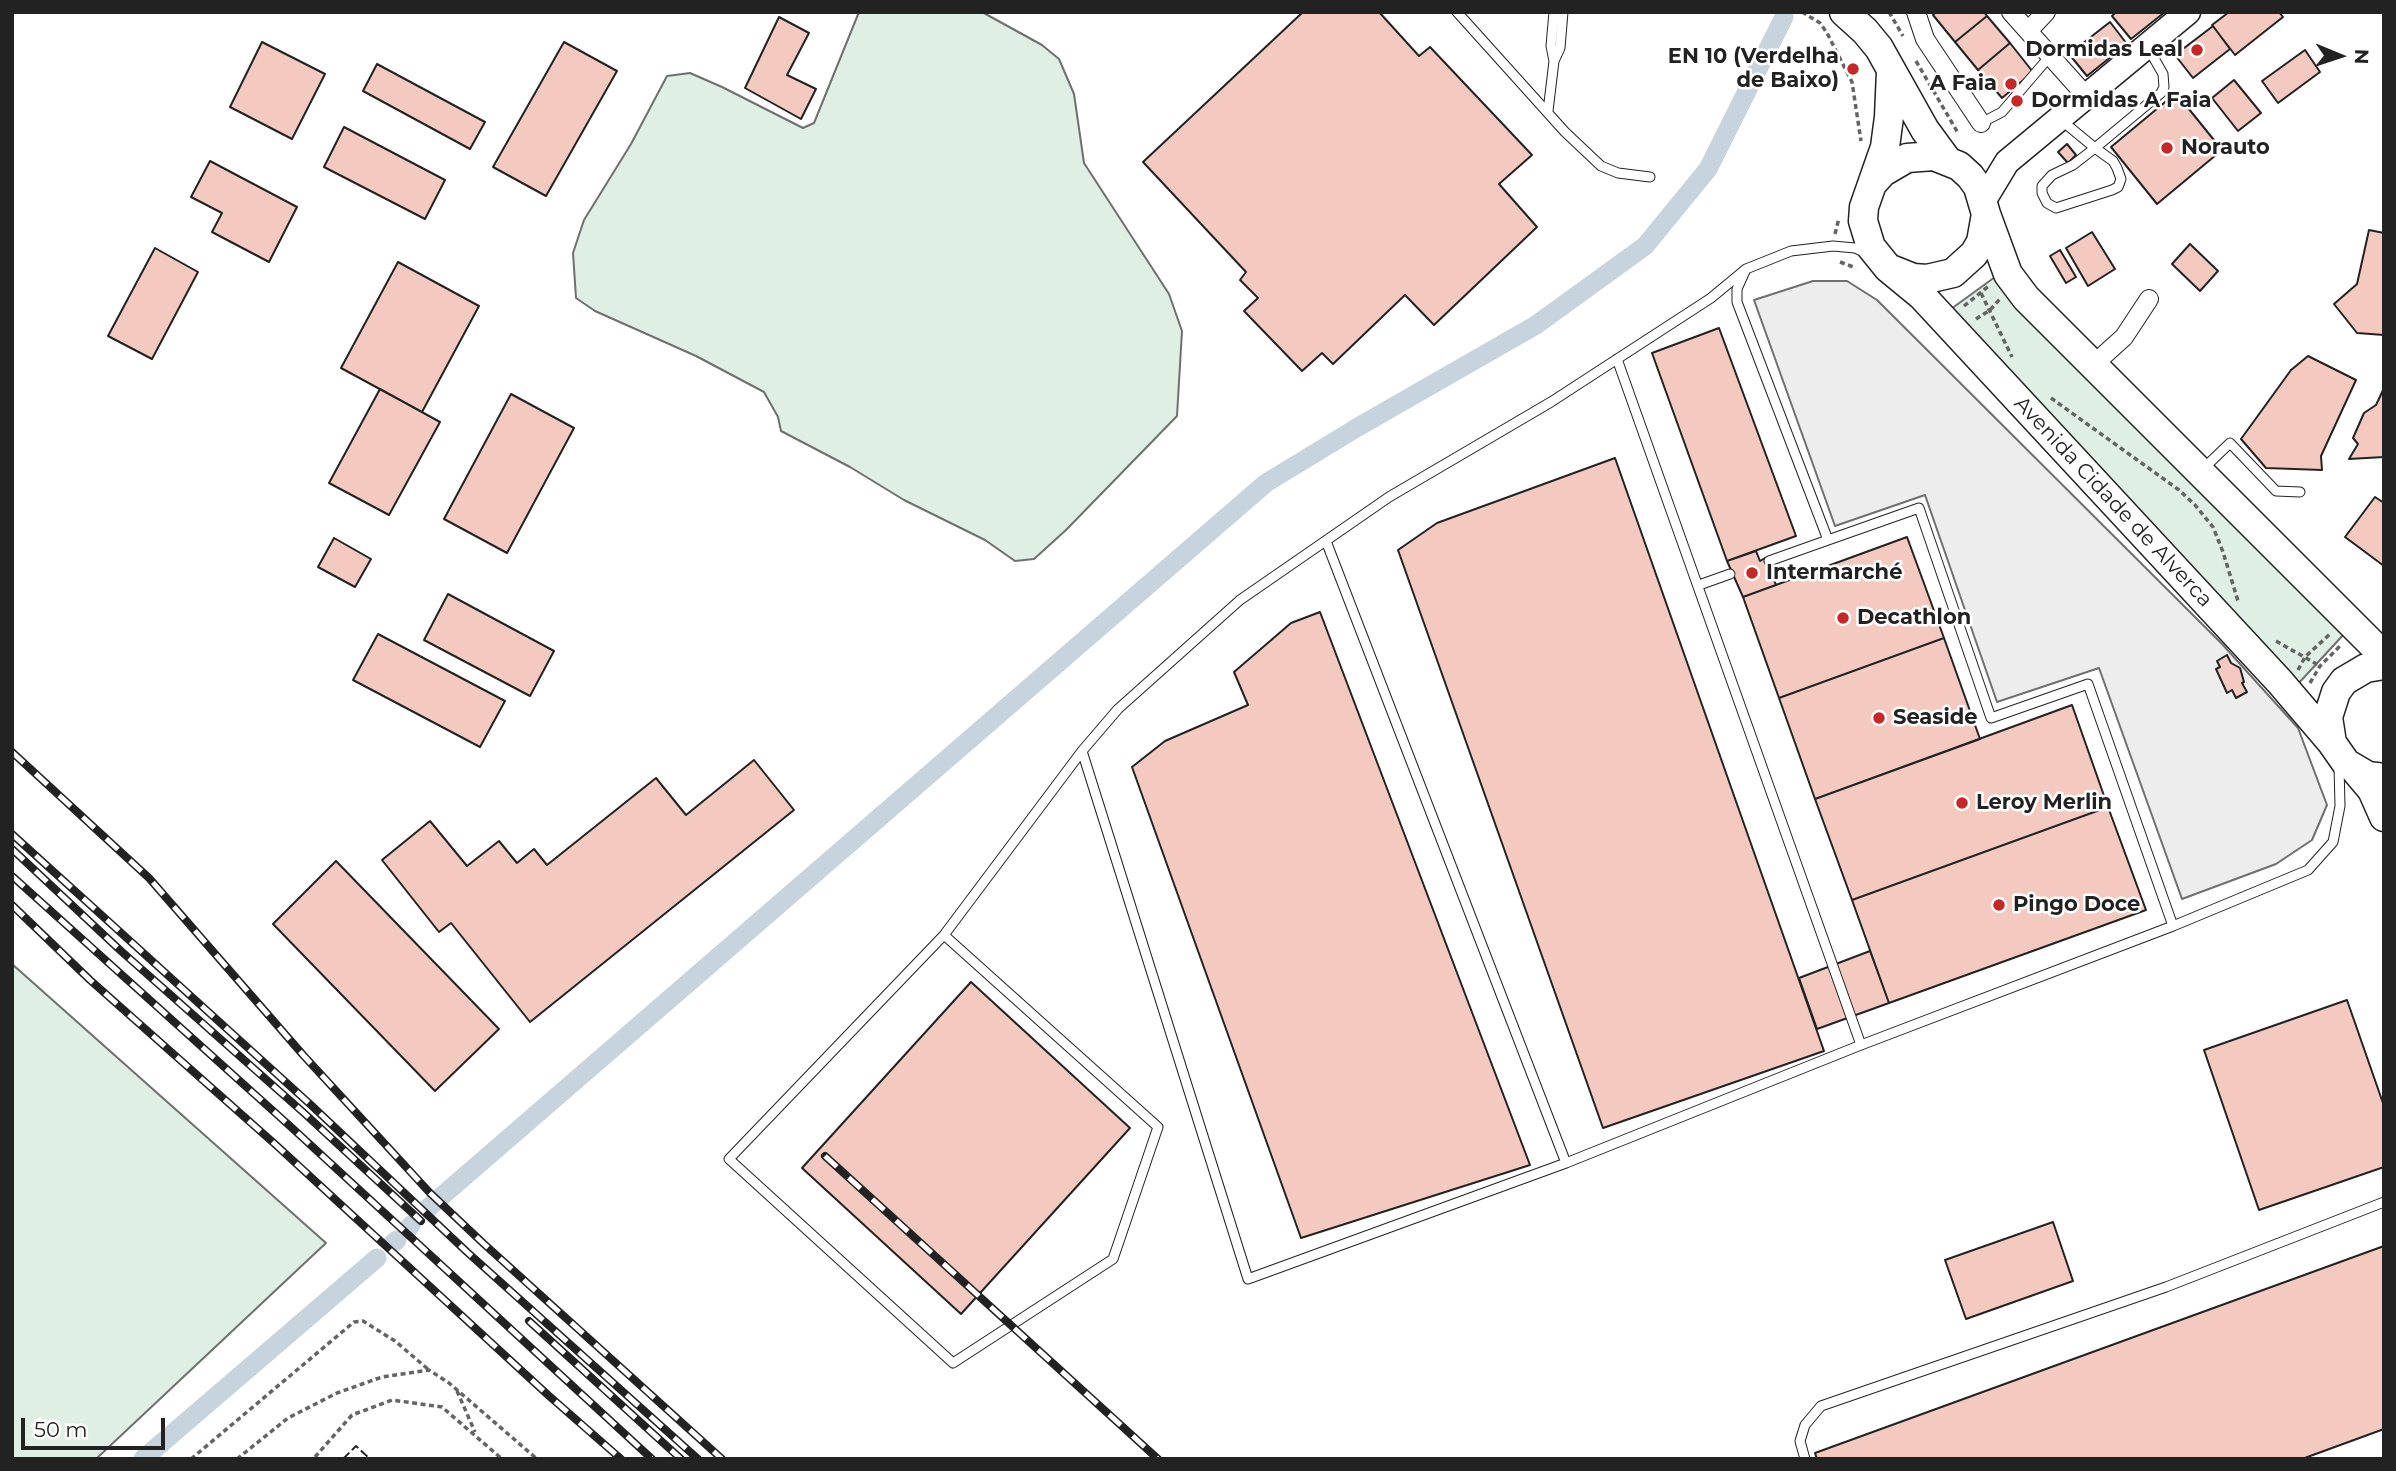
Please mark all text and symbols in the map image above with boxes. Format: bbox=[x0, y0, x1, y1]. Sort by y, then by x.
north arrow bbox=[2305, 21, 2375, 91]
place label: Dormidas Leal bbox=[2025, 37, 2183, 63]
marker: Dormidas Leal bbox=[2189, 42, 2205, 58]
place label: EN 10 (Verdelha de Baixo) bbox=[1668, 44, 1839, 94]
text: N bbox=[2350, 49, 2373, 65]
marker: EN 10 (Verdelha de Baixo) bbox=[1845, 61, 1861, 77]
place label: A Faia bbox=[1930, 71, 1997, 97]
marker: A Faia bbox=[2003, 76, 2019, 92]
place label: Dormidas A Faia bbox=[2031, 88, 2211, 114]
marker: Dormidas A Faia bbox=[2009, 93, 2025, 109]
place label: Norauto bbox=[2181, 135, 2270, 161]
marker: Norauto bbox=[2159, 140, 2175, 156]
street label: Avenida Cidade de Alverca bbox=[2009, 391, 2217, 613]
place label: Intermarché bbox=[1766, 560, 1902, 586]
marker: Intermarché bbox=[1744, 565, 1760, 581]
place label: Decathlon bbox=[1857, 605, 1971, 631]
marker: Decathlon bbox=[1835, 610, 1851, 626]
place label: Seaside bbox=[1893, 705, 1978, 731]
marker: Seaside bbox=[1871, 710, 1887, 726]
place label: Leroy Merlin bbox=[1976, 790, 2112, 816]
marker: Leroy Merlin bbox=[1954, 795, 1970, 811]
place label: Pingo Doce bbox=[2013, 892, 2140, 918]
marker: Pingo Doce bbox=[1991, 897, 2007, 913]
scale bar bbox=[24, 1404, 168, 1448]
text: 50 m bbox=[34, 1417, 88, 1442]

